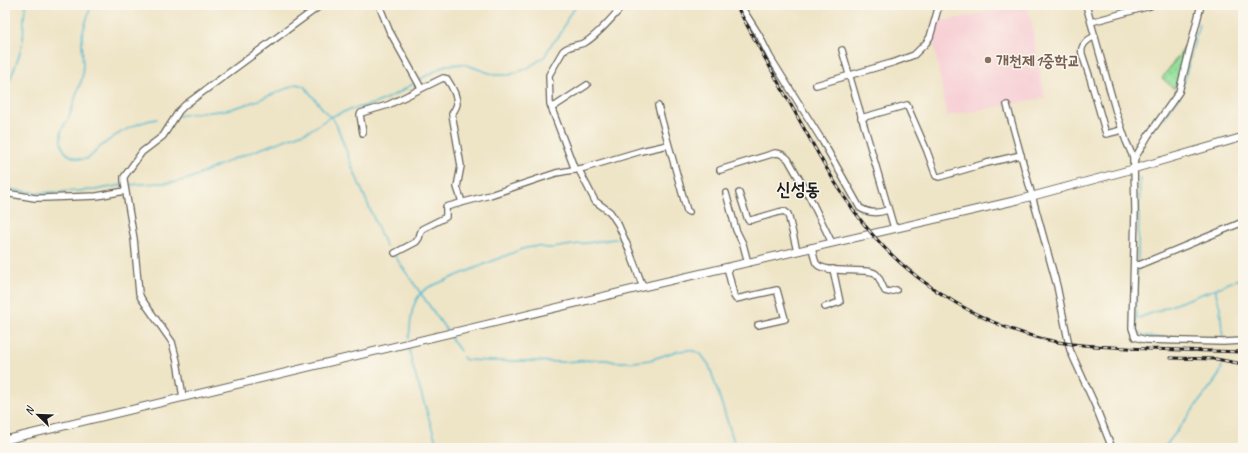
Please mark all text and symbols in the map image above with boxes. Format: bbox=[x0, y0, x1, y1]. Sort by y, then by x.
place label: 개천제1중학교 bbox=[996, 51, 1080, 71]
marker: 개천제1중학교 bbox=[983, 55, 993, 65]
district label: 신성동 bbox=[776, 178, 820, 200]
north arrow bbox=[18, 395, 58, 435]
text: N bbox=[21, 403, 37, 417]

